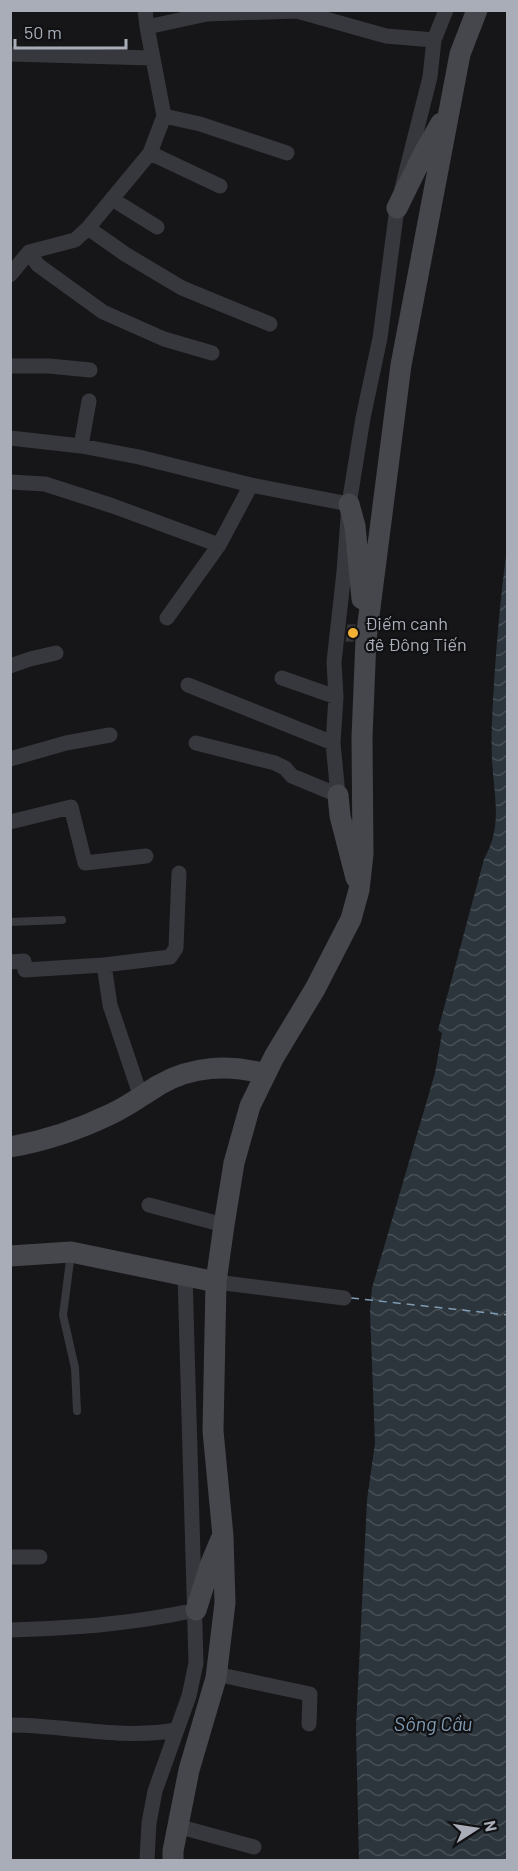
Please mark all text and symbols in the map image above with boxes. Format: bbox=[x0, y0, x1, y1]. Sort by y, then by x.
scale bar bbox=[15, 12, 126, 50]
text: 50 m bbox=[24, 21, 62, 43]
place label: Điếm canh đê Đông Tiến bbox=[365, 612, 467, 655]
marker: Điếm canh đê Đông Tiến bbox=[346, 626, 360, 640]
water label: Sông Cầu bbox=[394, 1711, 472, 1735]
north arrow bbox=[446, 1799, 506, 1859]
text: N bbox=[481, 1819, 502, 1833]

